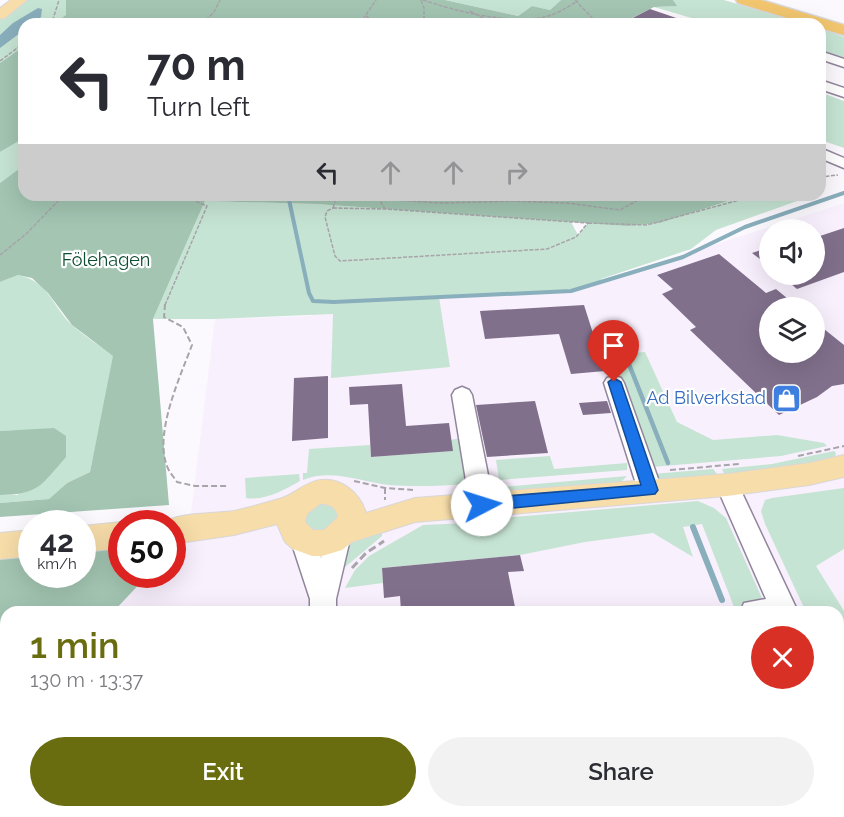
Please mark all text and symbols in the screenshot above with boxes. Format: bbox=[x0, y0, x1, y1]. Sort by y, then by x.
text: 70 m bbox=[147, 41, 246, 90]
icon: left bbox=[48, 42, 126, 120]
text: Turn left bbox=[147, 91, 250, 122]
icon: left bbox=[311, 156, 344, 189]
icon: ahead bbox=[374, 156, 407, 189]
icon: ahead bbox=[437, 156, 470, 189]
icon: right bbox=[500, 156, 533, 189]
map controls bbox=[759, 219, 825, 363]
button: sound bbox=[759, 219, 825, 285]
park label: Fölehagen bbox=[62, 249, 150, 270]
button: layers bbox=[759, 297, 825, 363]
pin bbox=[588, 320, 639, 382]
icon: arrive bbox=[597, 329, 630, 362]
shop icon: Ad Bilverkstad bbox=[771, 382, 803, 414]
place label: Ad Bilverkstad bbox=[646, 387, 766, 408]
position arrow bbox=[450, 473, 514, 537]
speed limit sign: 50 bbox=[108, 510, 186, 588]
text: 42 bbox=[40, 524, 74, 559]
text: km/h bbox=[37, 555, 77, 573]
text: 1 min bbox=[30, 624, 119, 666]
button: close bbox=[751, 626, 814, 689]
text: 130 m · 13:37 bbox=[30, 668, 143, 692]
button: Exit bbox=[30, 737, 416, 806]
button: Share bbox=[428, 737, 814, 806]

